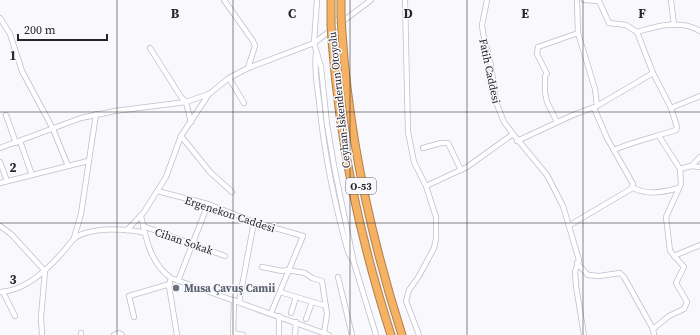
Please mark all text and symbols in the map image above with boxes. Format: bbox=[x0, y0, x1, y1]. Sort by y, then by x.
text: B bbox=[171, 5, 180, 22]
text: C bbox=[288, 5, 296, 22]
text: D bbox=[403, 5, 413, 22]
text: E bbox=[521, 5, 529, 22]
text: F bbox=[638, 5, 646, 22]
scale bar bbox=[18, 16, 107, 42]
text: 200 m bbox=[24, 22, 56, 38]
street label: Ceyhan-İskenderun Otoyolu bbox=[325, 30, 354, 169]
street label: Fatih Caddesi bbox=[475, 37, 504, 105]
text: 1 bbox=[9, 47, 17, 64]
text: 2 bbox=[9, 159, 17, 176]
road number: O-53 bbox=[346, 178, 376, 194]
street label: Ergenekon Caddesi bbox=[183, 193, 277, 236]
street label: Cihan Sokak bbox=[153, 224, 216, 259]
text: 3 bbox=[9, 271, 17, 288]
place label: Musa Çavuş Camii bbox=[184, 281, 276, 296]
marker: Musa Çavuş Camii bbox=[171, 283, 181, 293]

